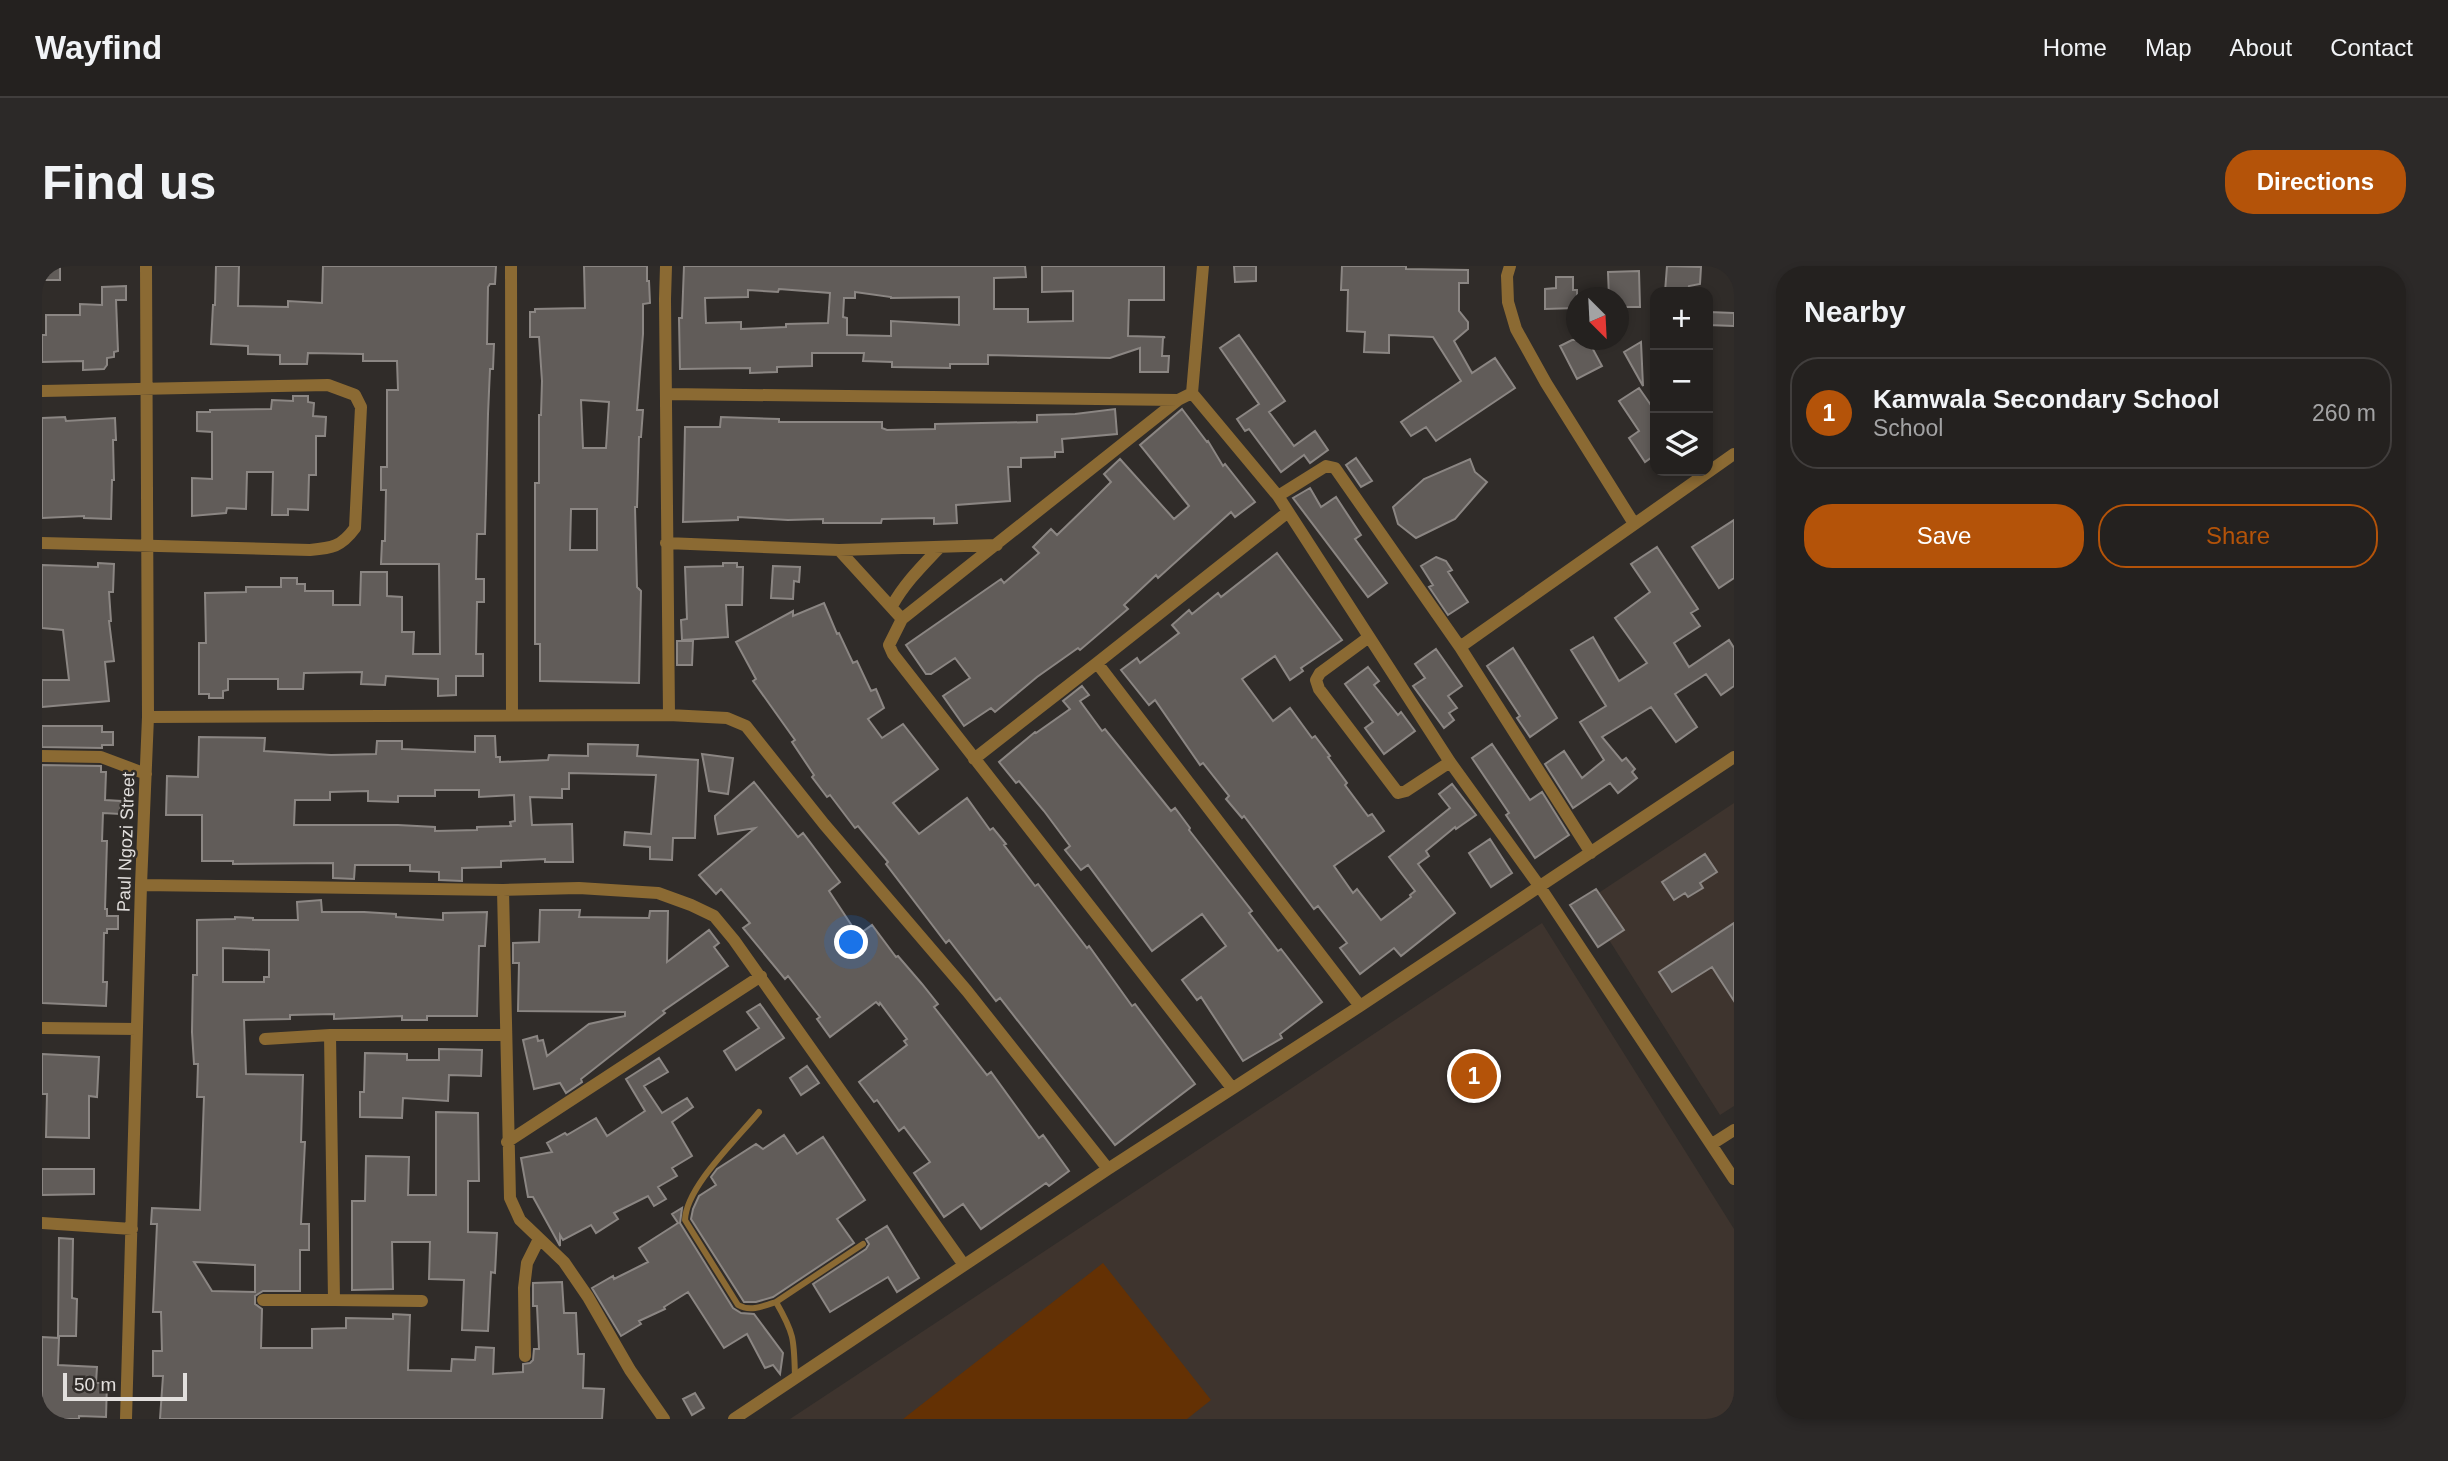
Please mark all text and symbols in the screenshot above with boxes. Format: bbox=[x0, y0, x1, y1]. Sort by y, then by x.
text: Wayfind bbox=[35, 29, 162, 66]
text: Home bbox=[2043, 34, 2107, 61]
text: Map bbox=[2145, 34, 2192, 61]
text: About bbox=[2230, 34, 2292, 61]
text: Contact bbox=[2330, 34, 2413, 61]
button: Directions bbox=[2225, 150, 2406, 214]
text: Find us bbox=[42, 155, 216, 209]
north arrow bbox=[1566, 287, 1629, 350]
map controls bbox=[1650, 287, 1713, 476]
button: + bbox=[1650, 287, 1713, 350]
text: Nearby bbox=[1804, 295, 1906, 328]
button: − bbox=[1650, 350, 1713, 413]
text: Kamwala Secondary School bbox=[1873, 384, 2220, 414]
text: 1 bbox=[1823, 400, 1835, 426]
text: 260 m bbox=[2312, 400, 2376, 426]
button: layers bbox=[1650, 413, 1713, 476]
text: School bbox=[1873, 415, 1943, 441]
button: Save bbox=[1804, 504, 2084, 568]
button: Share bbox=[2098, 504, 2378, 568]
street label: Paul Ngozi Street bbox=[114, 772, 138, 912]
your location bbox=[834, 925, 868, 959]
pin: 1 bbox=[1451, 1050, 1497, 1102]
scale bar bbox=[63, 1370, 187, 1402]
text: 50 m bbox=[74, 1374, 116, 1395]

